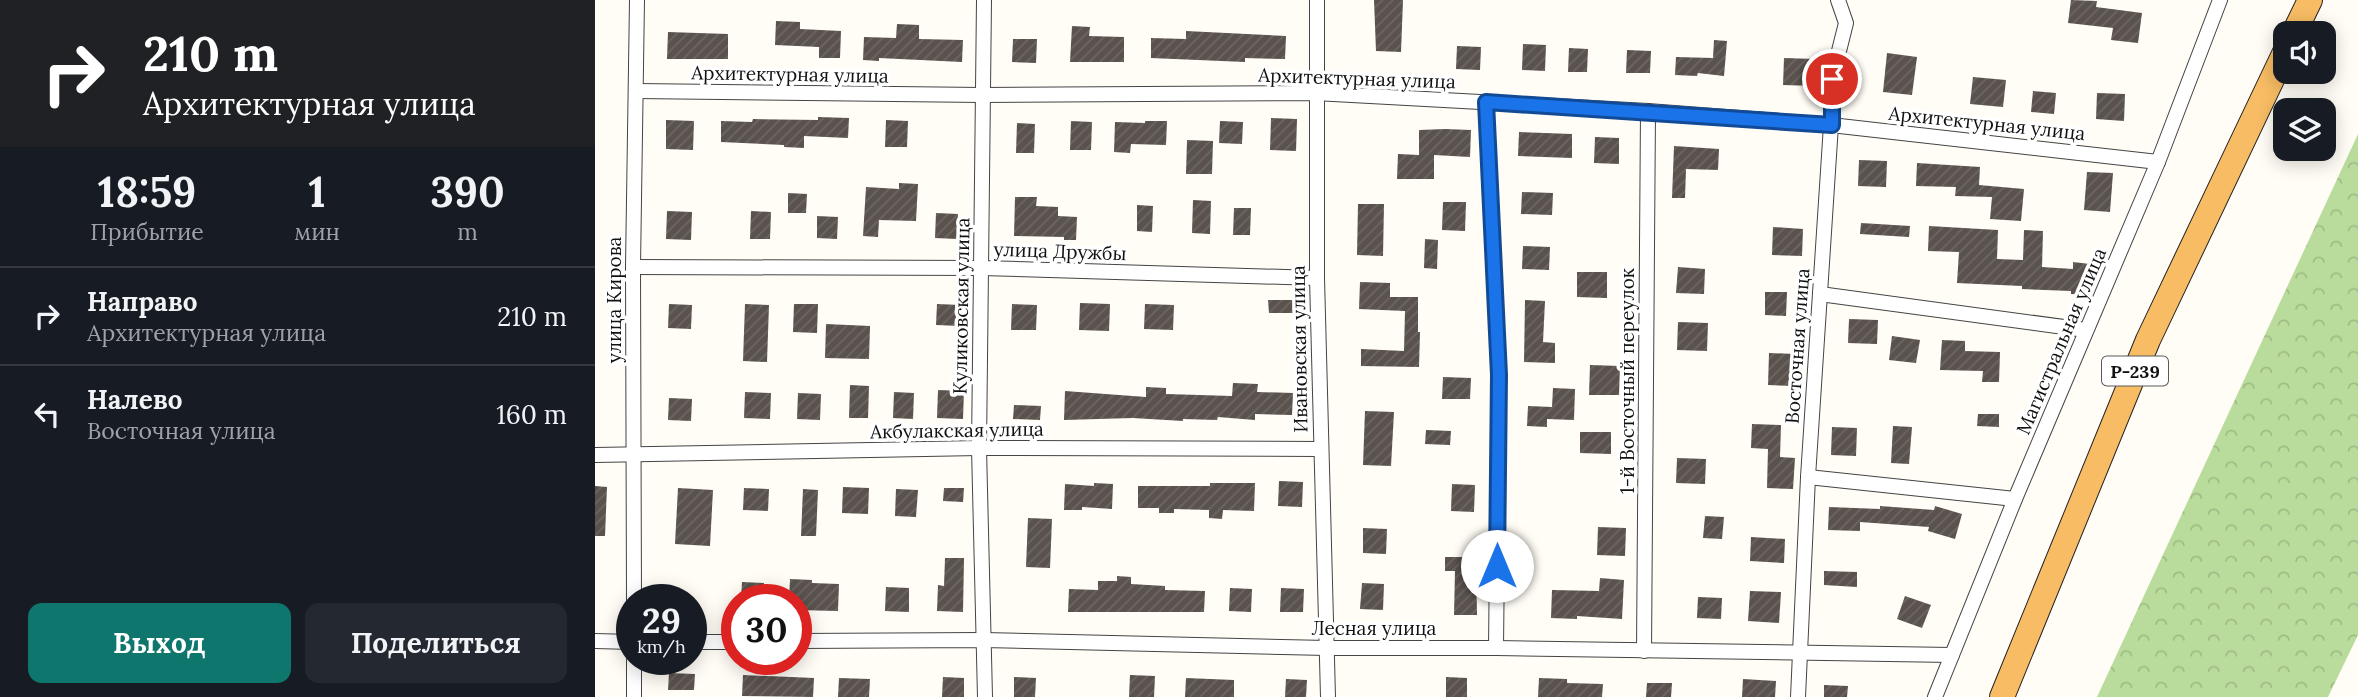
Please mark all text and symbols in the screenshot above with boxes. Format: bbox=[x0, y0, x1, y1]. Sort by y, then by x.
map controls bbox=[2273, 21, 2336, 161]
button: sound bbox=[2273, 21, 2336, 84]
text: 210 m bbox=[143, 22, 278, 84]
icon: right bbox=[28, 28, 119, 119]
pin bbox=[1802, 49, 1862, 109]
street label: Архитектурная улица bbox=[690, 60, 889, 88]
icon: arrive bbox=[1813, 60, 1851, 98]
street label: Архитектурная улица bbox=[1257, 63, 1456, 93]
text: Архитектурная улица bbox=[143, 83, 476, 124]
button: layers bbox=[2273, 98, 2336, 161]
street label: Архитектурная улица bbox=[1887, 101, 2087, 145]
text: 18:59 bbox=[98, 165, 196, 219]
text: 1 bbox=[308, 165, 326, 219]
text: 390 bbox=[430, 165, 505, 219]
text: Прибытие bbox=[90, 217, 204, 246]
text: мин bbox=[294, 217, 340, 246]
text: m bbox=[457, 217, 478, 246]
street label: Куликовская улица bbox=[947, 217, 975, 395]
street label: улица Кирова bbox=[602, 236, 626, 363]
street label: улица Дружбы bbox=[993, 237, 1127, 265]
street label: Магистральная улица bbox=[2011, 244, 2111, 438]
street label: Ивановская улица bbox=[1286, 265, 1312, 433]
street label: 1-й Восточный переулок bbox=[1615, 267, 1639, 494]
street label: Восточная улица bbox=[1780, 267, 1814, 425]
text: Направо bbox=[87, 285, 198, 318]
icon: right bbox=[28, 297, 66, 335]
text: 210 m bbox=[497, 300, 567, 333]
text: Архитектурная улица bbox=[87, 318, 326, 347]
road number: Р-239 bbox=[2102, 356, 2168, 386]
text: Налево bbox=[87, 383, 183, 416]
icon: left bbox=[28, 395, 66, 433]
text: 160 m bbox=[496, 398, 567, 431]
text: Восточная улица bbox=[87, 416, 276, 445]
street label: Акбулакская улица bbox=[869, 416, 1044, 444]
position arrow bbox=[1460, 529, 1534, 603]
speed limit sign: 30 bbox=[721, 584, 812, 675]
text: 29 bbox=[642, 598, 681, 643]
button: Выход bbox=[28, 603, 291, 683]
button: Поделиться bbox=[305, 603, 567, 683]
street label: Лесная улица bbox=[1312, 616, 1437, 640]
text: km/h bbox=[637, 635, 686, 658]

